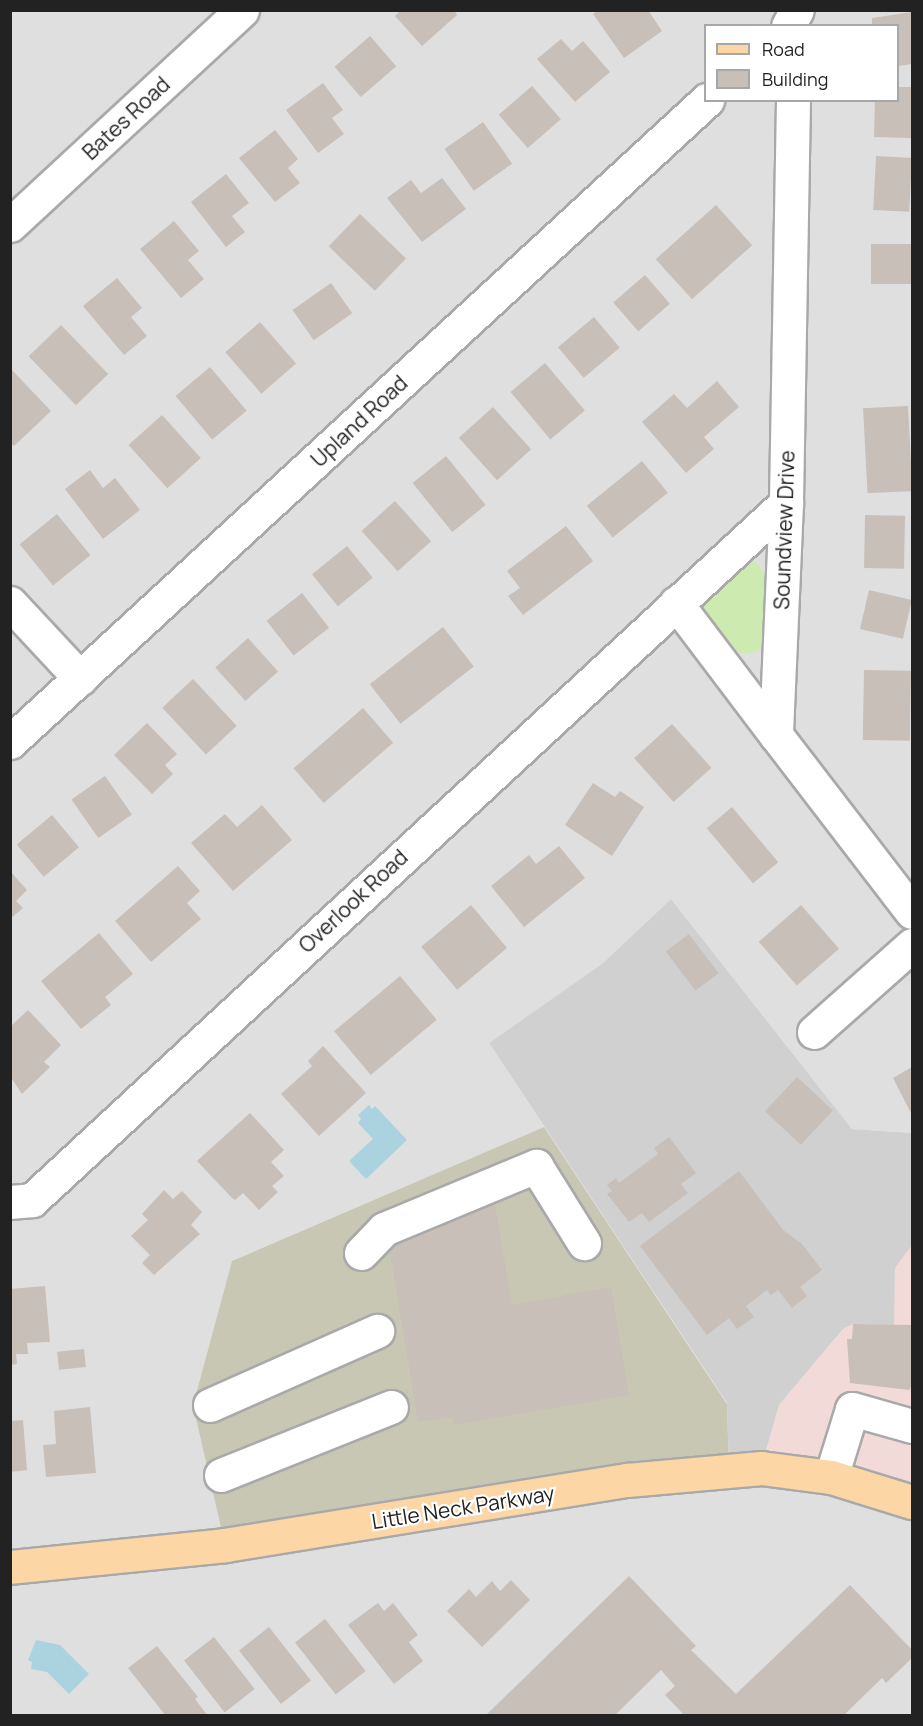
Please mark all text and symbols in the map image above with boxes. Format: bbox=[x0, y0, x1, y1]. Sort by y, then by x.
legend bbox=[704, 24, 899, 102]
text: Road bbox=[762, 37, 805, 61]
text: Building bbox=[762, 67, 828, 91]
street label: Bates Road bbox=[77, 71, 175, 165]
street label: Upland Road bbox=[306, 370, 412, 472]
street label: Soundview Drive bbox=[769, 450, 799, 610]
street label: Overlook Road bbox=[293, 844, 413, 958]
street label: Little Neck Parkway bbox=[370, 1480, 556, 1534]

